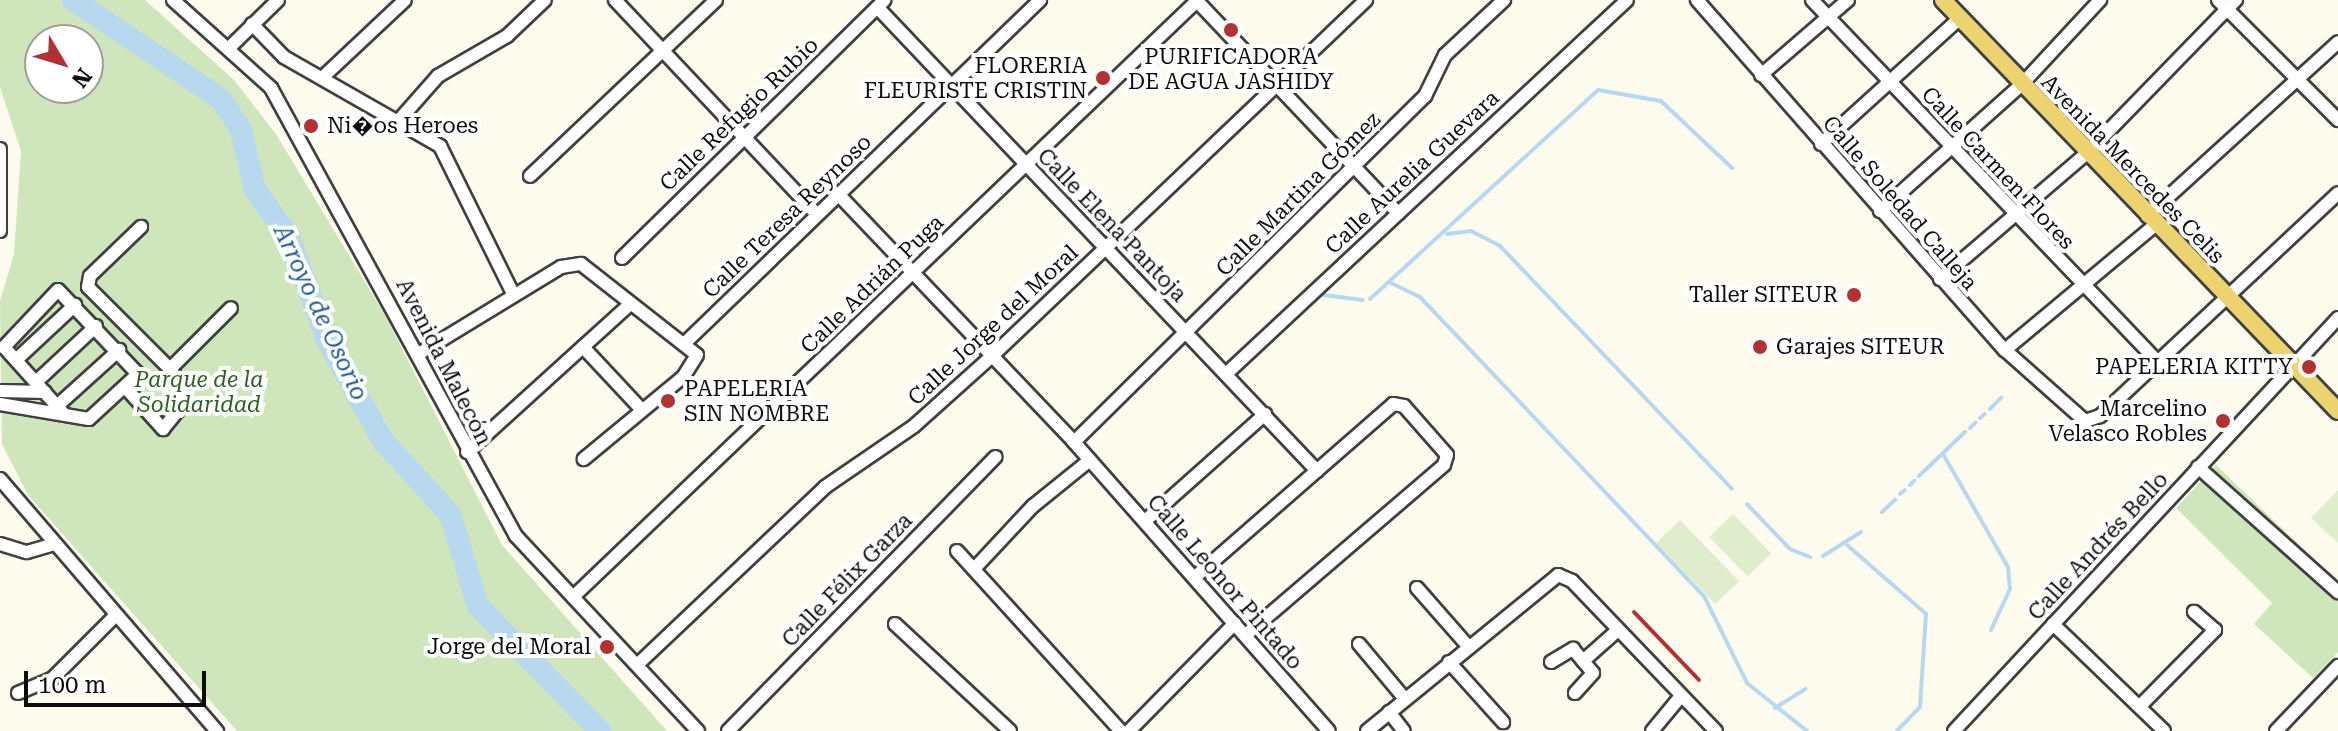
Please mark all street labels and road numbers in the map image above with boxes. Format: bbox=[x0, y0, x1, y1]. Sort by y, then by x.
street label: Calle Refugio Rubio bbox=[654, 32, 824, 196]
street label: Avenida Mercedes Celis bbox=[2036, 69, 2230, 269]
street label: Calle Carmen Flores bbox=[1916, 81, 2080, 255]
street label: Calle Aurelia Guevara bbox=[1320, 85, 1504, 259]
street label: Calle Martina Gómez bbox=[1210, 106, 1386, 282]
street label: Calle Soledad Calleja bbox=[1817, 110, 1983, 296]
street label: Calle Teresa Reynoso bbox=[697, 129, 877, 303]
street label: Calle Elena Pantoja bbox=[1032, 143, 1192, 307]
street label: Calle Adrián Puga bbox=[795, 209, 949, 359]
street label: Calle Jorge del Moral bbox=[902, 239, 1084, 411]
street label: Avenida Malecón bbox=[391, 274, 497, 450]
street label: Calle Andrés Bello bbox=[2022, 466, 2174, 626]
street label: Calle Leonor Pintado bbox=[1142, 489, 1308, 675]
street label: Calle Félix Garza bbox=[776, 508, 918, 652]

